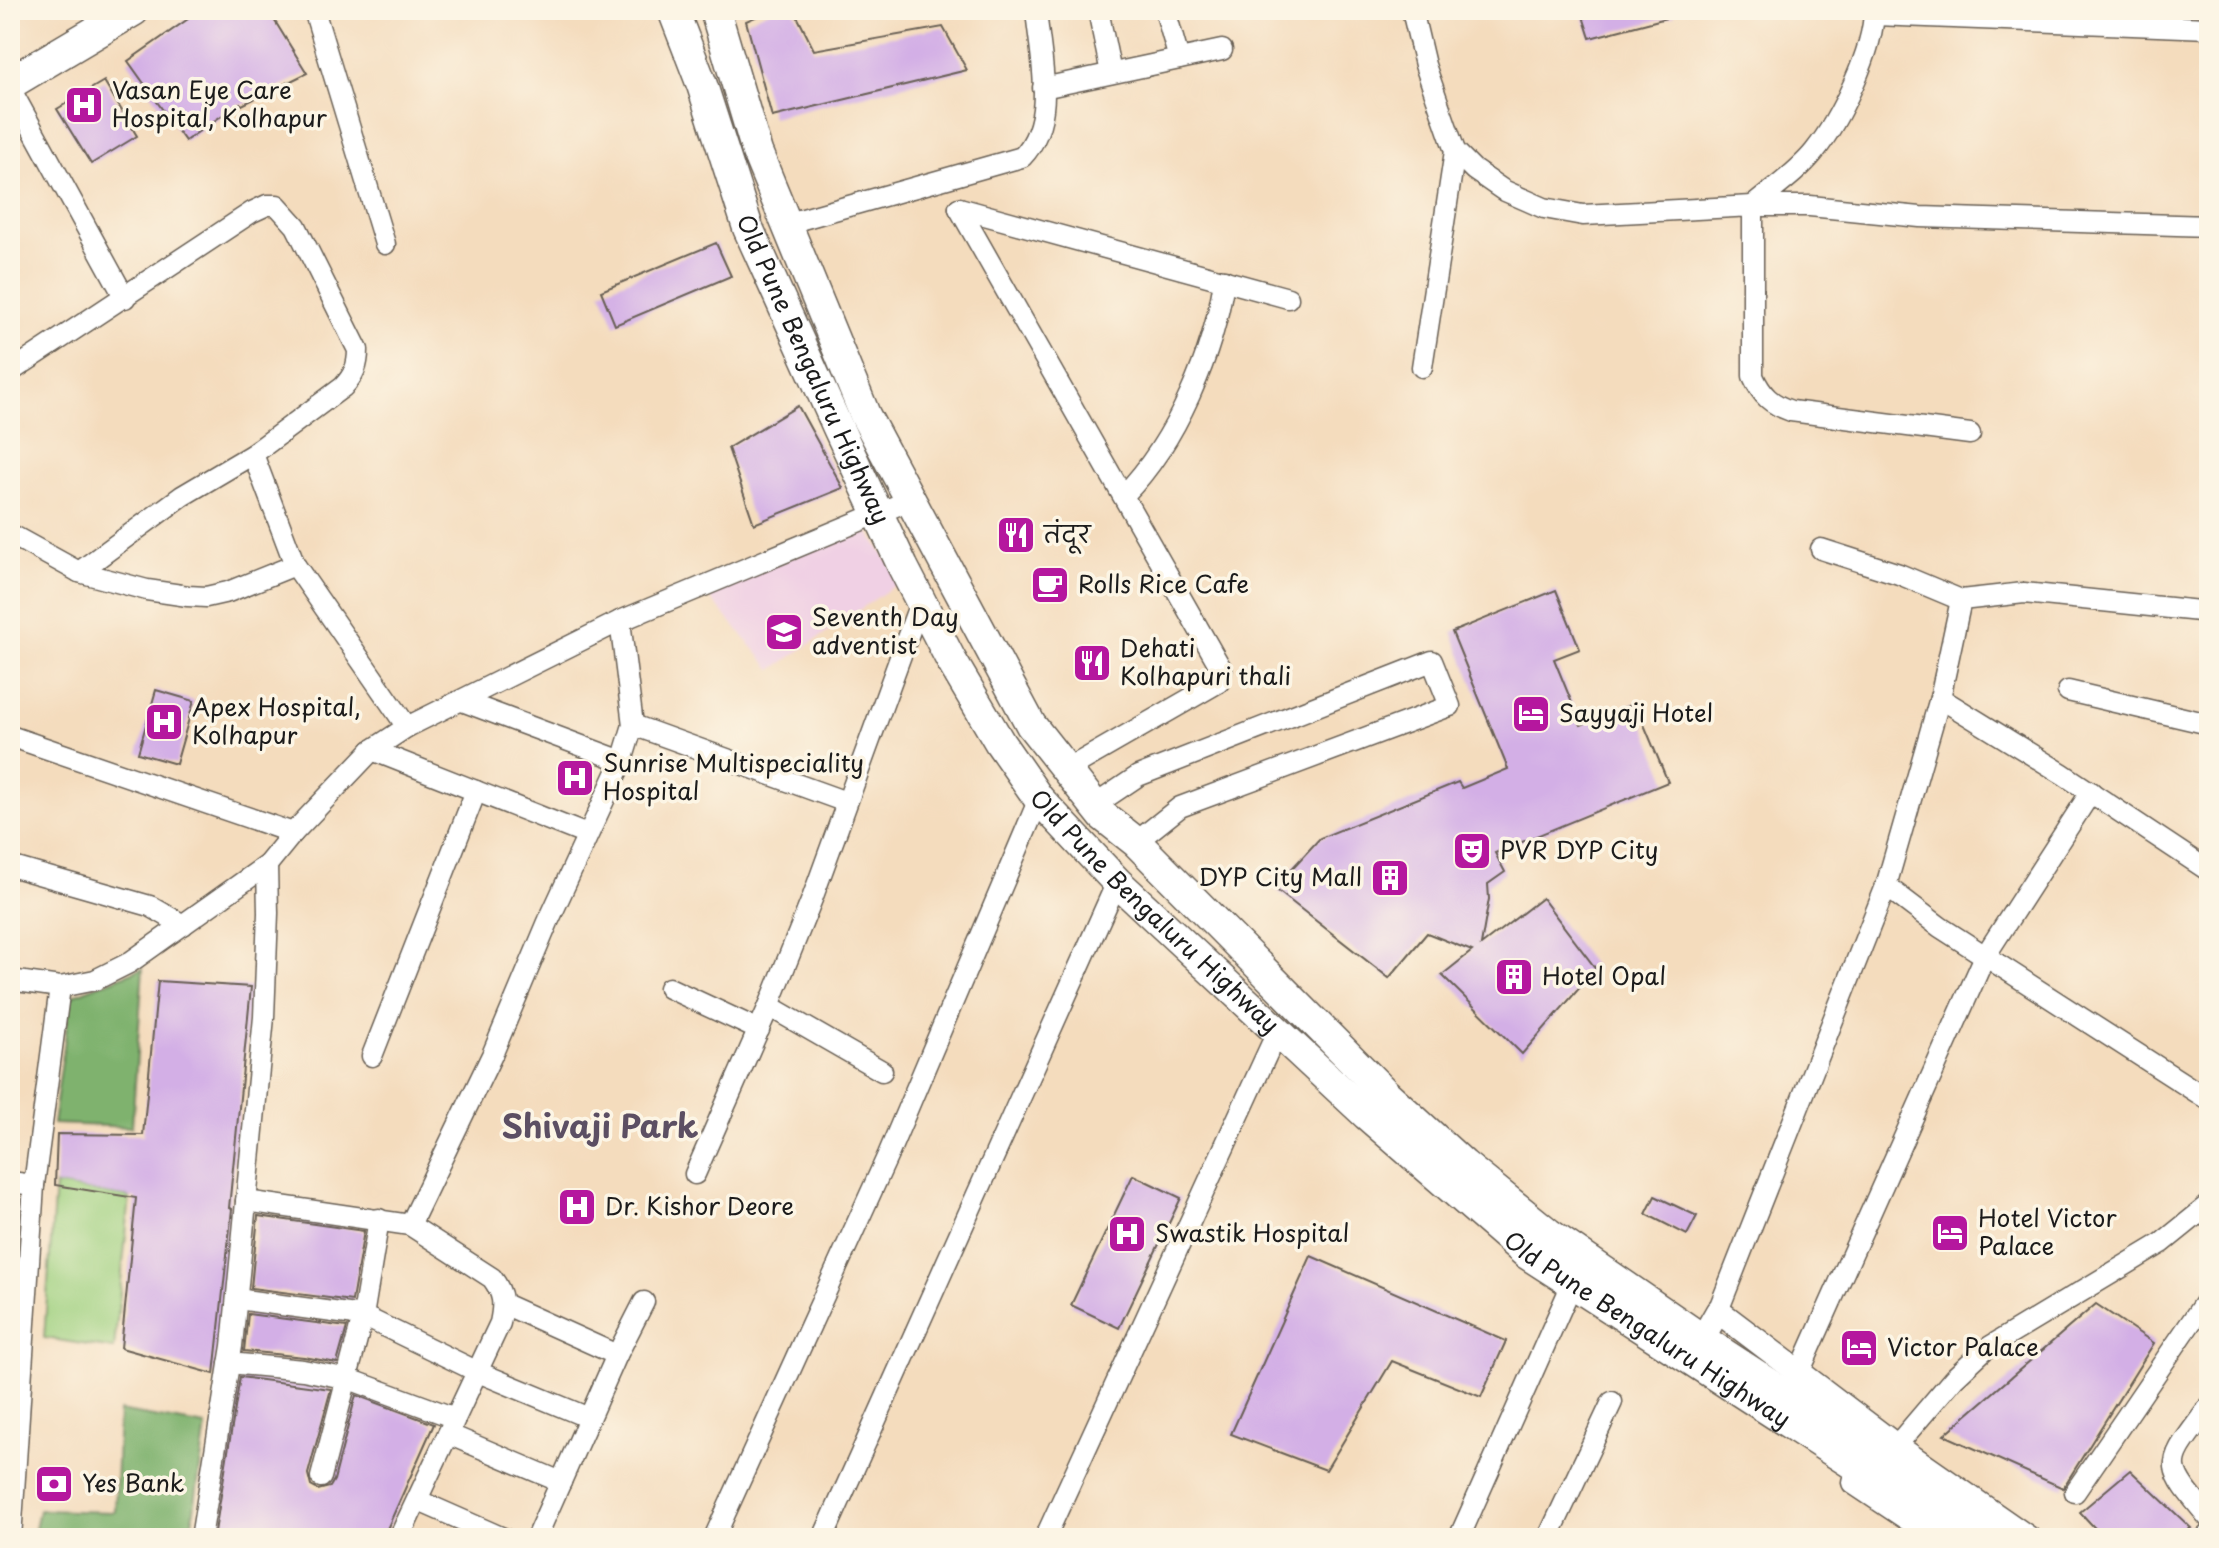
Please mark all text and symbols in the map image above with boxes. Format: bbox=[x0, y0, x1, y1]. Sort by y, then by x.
place label: Vasan Eye Care Hospital, Kolhapur bbox=[112, 71, 328, 135]
hospital icon: Vasan Eye Care Hospital, Kolhapur bbox=[63, 84, 105, 126]
street label: Old Pune Bengaluru Highway bbox=[729, 210, 900, 529]
restaurant icon: तंदूर bbox=[995, 514, 1037, 556]
place label: तंदूर bbox=[1042, 515, 1093, 554]
cafe icon: Rolls Rice Cafe bbox=[1029, 564, 1071, 606]
place label: Rolls Rice Cafe bbox=[1078, 565, 1249, 601]
place label: Seventh Day adventist bbox=[812, 598, 959, 662]
school or university icon: Seventh Day adventist bbox=[763, 611, 805, 653]
place label: Dehati Kolhapuri thali bbox=[1120, 629, 1291, 693]
restaurant icon: Dehati Kolhapuri thali bbox=[1071, 642, 1113, 684]
place label: Apex Hospital, Kolhapur bbox=[192, 688, 361, 752]
hotel icon: Sayyaji Hotel bbox=[1510, 693, 1552, 735]
place label: Sayyaji Hotel bbox=[1559, 694, 1713, 730]
hospital icon: Apex Hospital, Kolhapur bbox=[143, 701, 185, 743]
place label: Sunrise Multispeciality Hospital bbox=[603, 744, 864, 808]
hospital icon: Sunrise Multispeciality Hospital bbox=[554, 757, 596, 799]
street label: Old Pune Bengaluru Highway bbox=[1023, 780, 1288, 1041]
theatre icon: PVR DYP City bbox=[1451, 830, 1493, 872]
place label: PVR DYP City bbox=[1500, 831, 1658, 867]
building icon: DYP City Mall bbox=[1369, 857, 1411, 899]
place label: DYP City Mall bbox=[1198, 858, 1362, 894]
building icon: Hotel Opal bbox=[1493, 956, 1535, 998]
place label: Hotel Opal bbox=[1542, 957, 1666, 993]
district label: Shivaji Park bbox=[501, 1101, 699, 1149]
hospital icon: Dr. Kishor Deore bbox=[556, 1186, 598, 1228]
place label: Dr. Kishor Deore bbox=[605, 1187, 794, 1223]
place label: Hotel Victor Palace bbox=[1978, 1199, 2117, 1263]
hotel icon: Hotel Victor Palace bbox=[1929, 1212, 1971, 1254]
hospital icon: Swastik Hospital bbox=[1106, 1213, 1148, 1255]
place label: Swastik Hospital bbox=[1155, 1214, 1349, 1250]
street label: Old Pune Bengaluru Highway bbox=[1496, 1221, 1798, 1436]
hotel icon: Victor Palace bbox=[1838, 1327, 1880, 1369]
place label: Victor Palace bbox=[1887, 1328, 2039, 1364]
bank icon: Yes Bank bbox=[33, 1463, 75, 1505]
place label: Yes Bank bbox=[82, 1464, 184, 1500]

